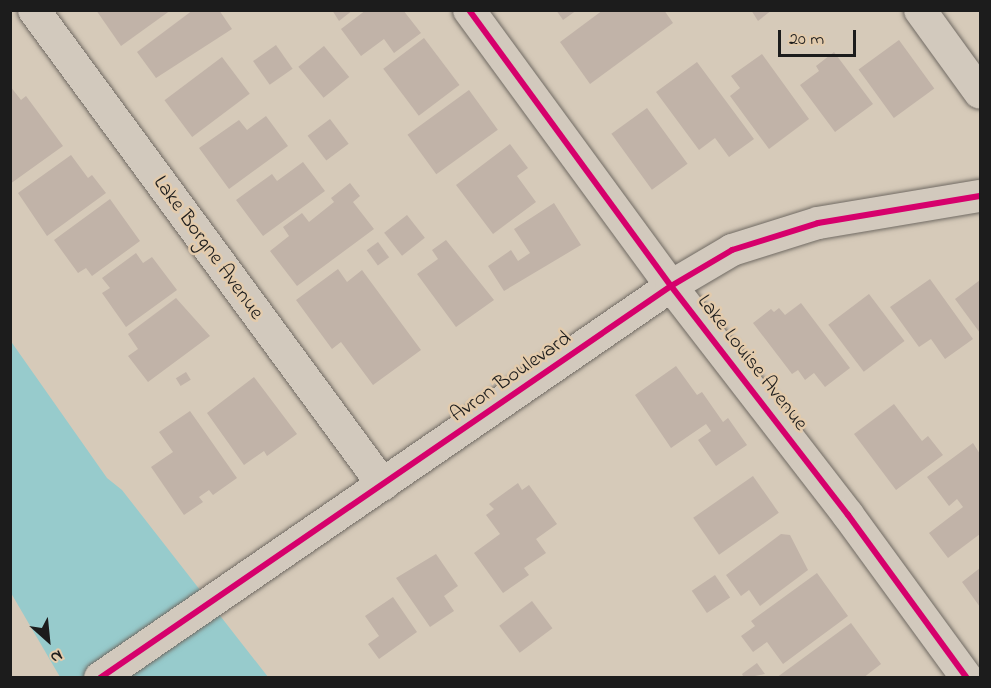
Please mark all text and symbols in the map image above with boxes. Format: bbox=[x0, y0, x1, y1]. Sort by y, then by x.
scale bar bbox=[781, 18, 859, 56]
text: 20 m bbox=[789, 27, 824, 53]
street label: Lake Borgne Avenue bbox=[147, 171, 269, 325]
street label: Lake Louise Avenue bbox=[691, 290, 813, 436]
street label: Avron Boulevard bbox=[446, 326, 576, 428]
north arrow bbox=[18, 610, 78, 670]
text: N bbox=[46, 643, 66, 669]

